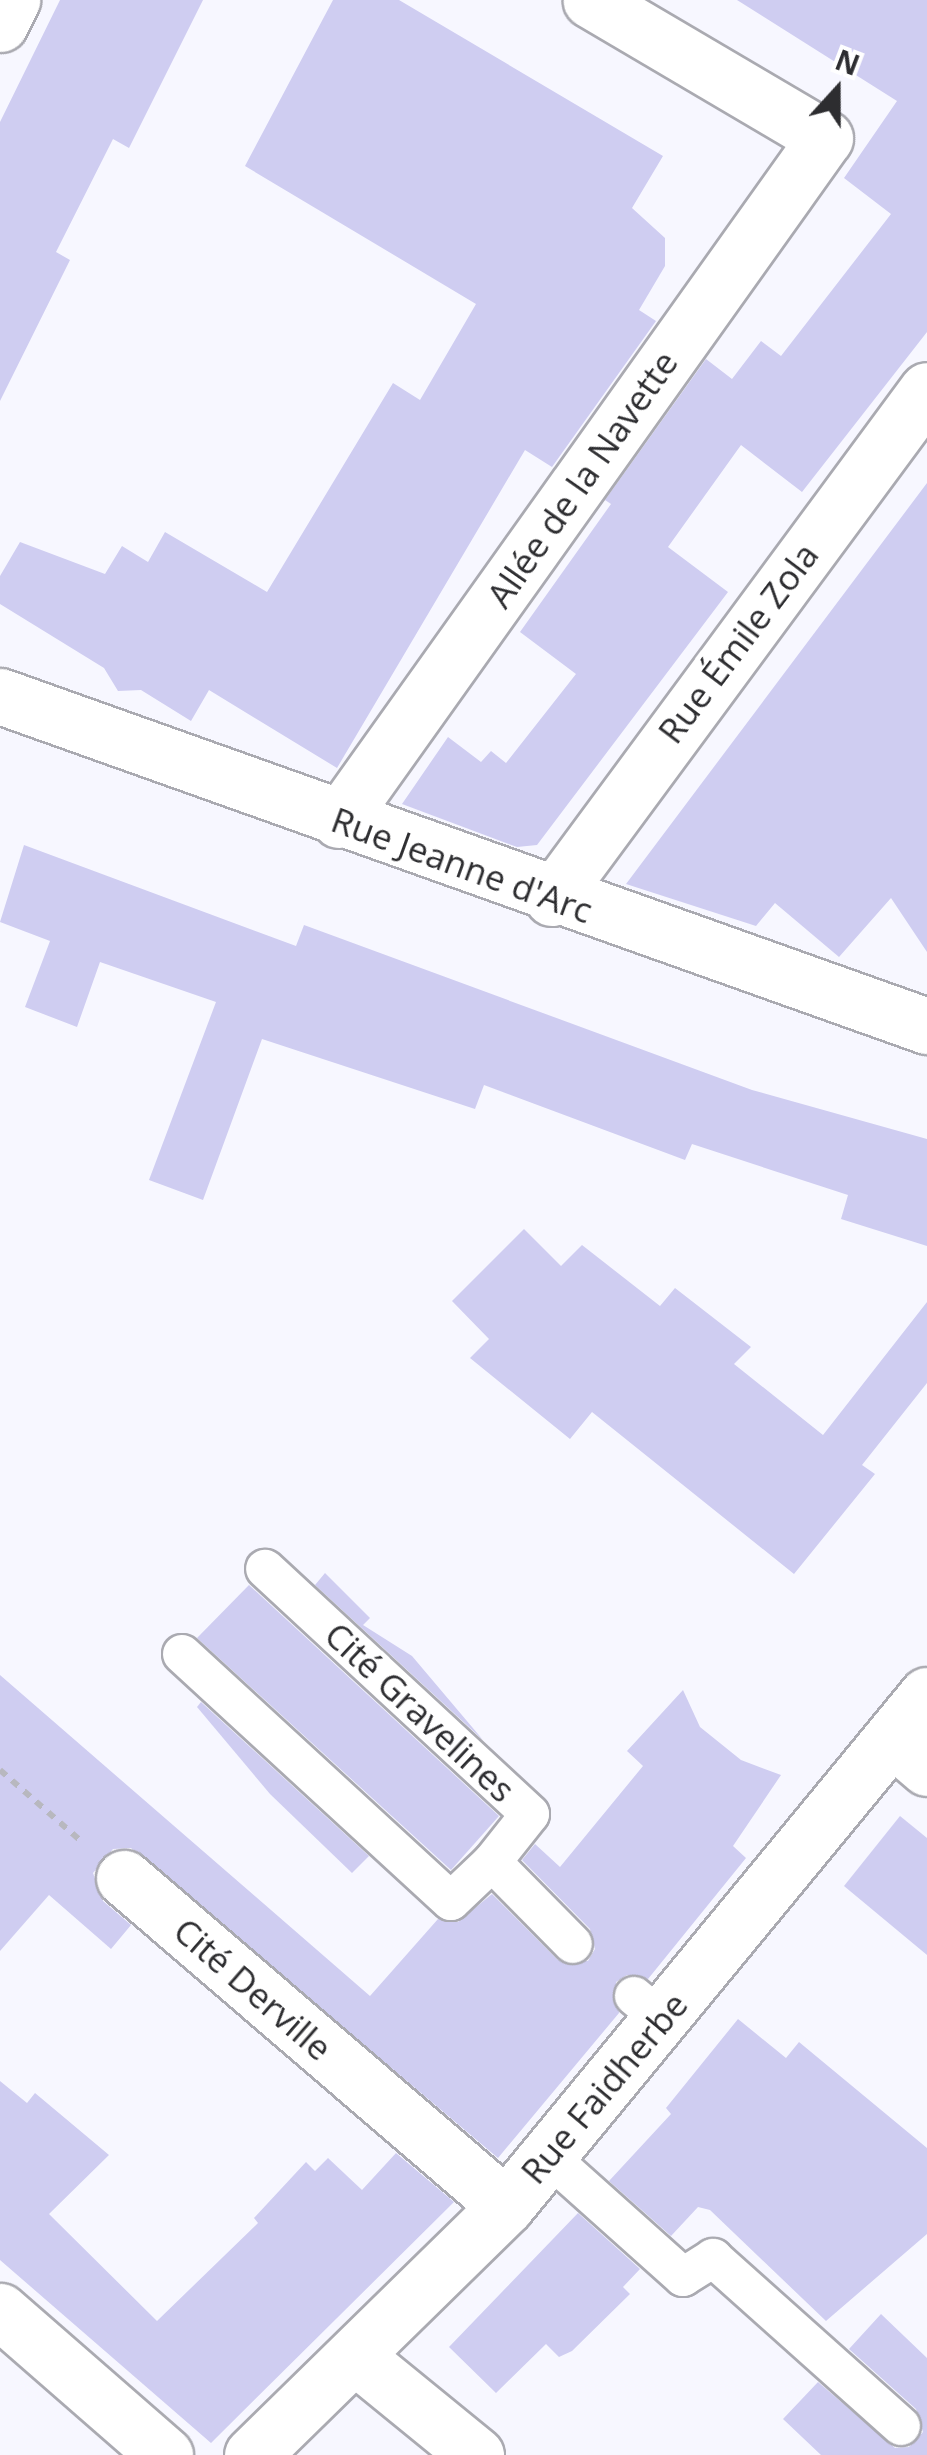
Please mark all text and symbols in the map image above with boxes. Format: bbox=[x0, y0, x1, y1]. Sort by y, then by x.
north arrow bbox=[787, 40, 887, 140]
text: N bbox=[830, 40, 865, 84]
street label: Allée de la Navette bbox=[478, 343, 686, 615]
street label: Rue Émile Zola bbox=[649, 535, 827, 751]
street label: Rue Jeanne d'Arc bbox=[326, 798, 598, 932]
street label: Cité Gravelines bbox=[316, 1613, 524, 1811]
street label: Cité Derville bbox=[166, 1909, 340, 2069]
street label: Rue Faidherbe bbox=[512, 1984, 696, 2192]

